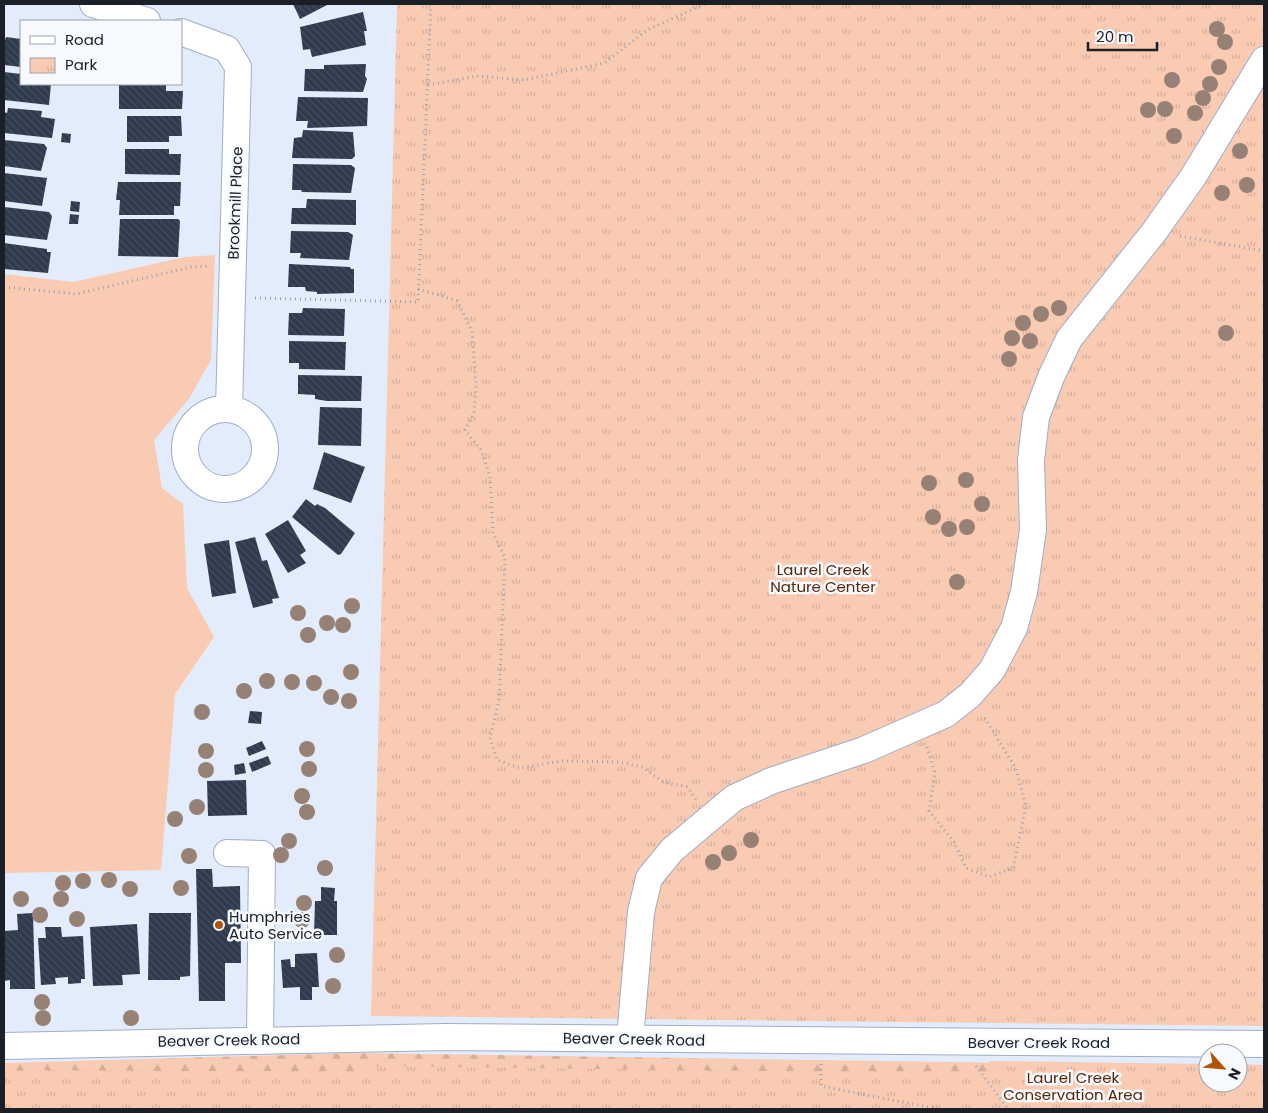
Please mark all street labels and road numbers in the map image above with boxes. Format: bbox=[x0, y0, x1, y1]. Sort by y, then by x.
street label: Brookmill Place bbox=[223, 146, 247, 260]
street label: Beaver Creek Road bbox=[563, 1027, 705, 1051]
street label: Beaver Creek Road bbox=[158, 1028, 300, 1052]
street label: Beaver Creek Road bbox=[968, 1032, 1110, 1053]

